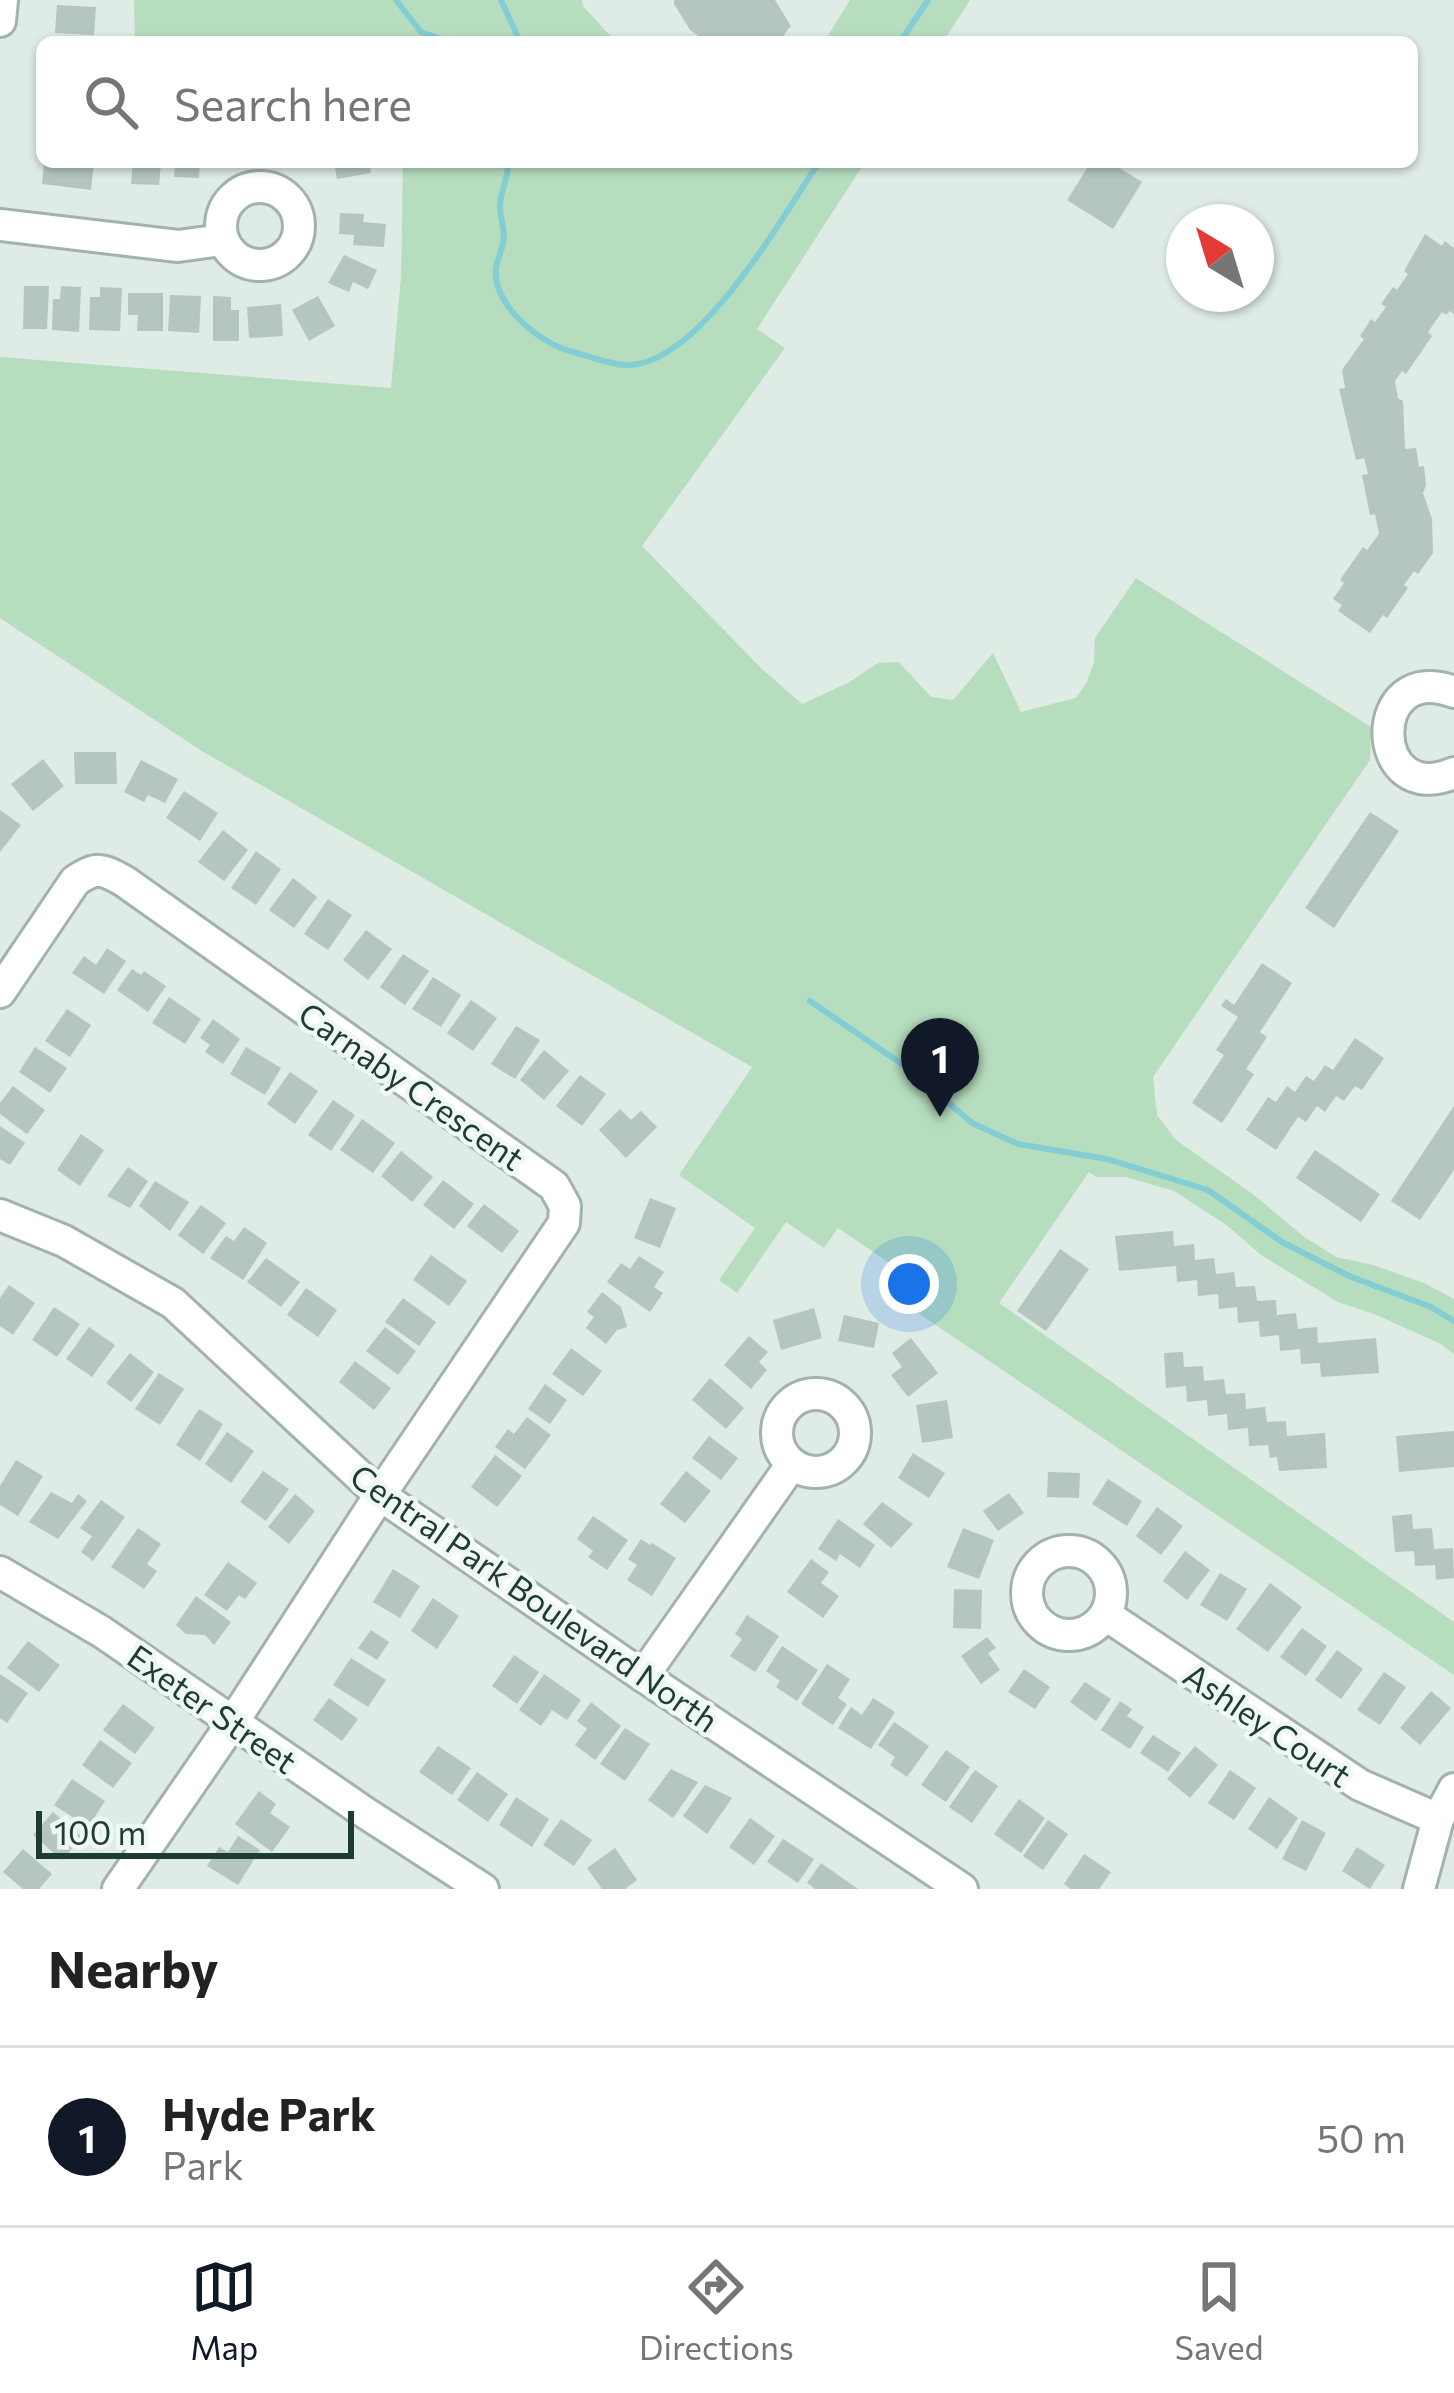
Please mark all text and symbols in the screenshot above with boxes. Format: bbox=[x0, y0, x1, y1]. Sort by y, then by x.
search box bbox=[36, 36, 1418, 168]
icon: search bbox=[78, 69, 144, 135]
text: Search here bbox=[174, 75, 412, 130]
north arrow bbox=[1166, 204, 1274, 312]
street label: Carnaby Crescent bbox=[291, 992, 533, 1178]
pin: 1 bbox=[901, 1018, 979, 1117]
your location bbox=[879, 1254, 939, 1314]
street label: Central Park Boulevard North bbox=[343, 1454, 727, 1740]
street label: Exeter Street bbox=[121, 1635, 305, 1781]
street label: Ashley Court bbox=[1177, 1653, 1359, 1795]
scale bar bbox=[36, 1805, 354, 1858]
text: 100 m bbox=[54, 1811, 146, 1852]
text: Nearby bbox=[48, 1936, 218, 1999]
text: Hyde Park bbox=[162, 2085, 376, 2140]
text: 1 bbox=[78, 2113, 96, 2161]
text: 50 m bbox=[1317, 2113, 1406, 2161]
text: Park bbox=[162, 2140, 244, 2188]
tab: Map bbox=[190, 2254, 258, 2367]
tab: Directions bbox=[639, 2254, 794, 2367]
tab: Saved bbox=[1175, 2254, 1264, 2367]

